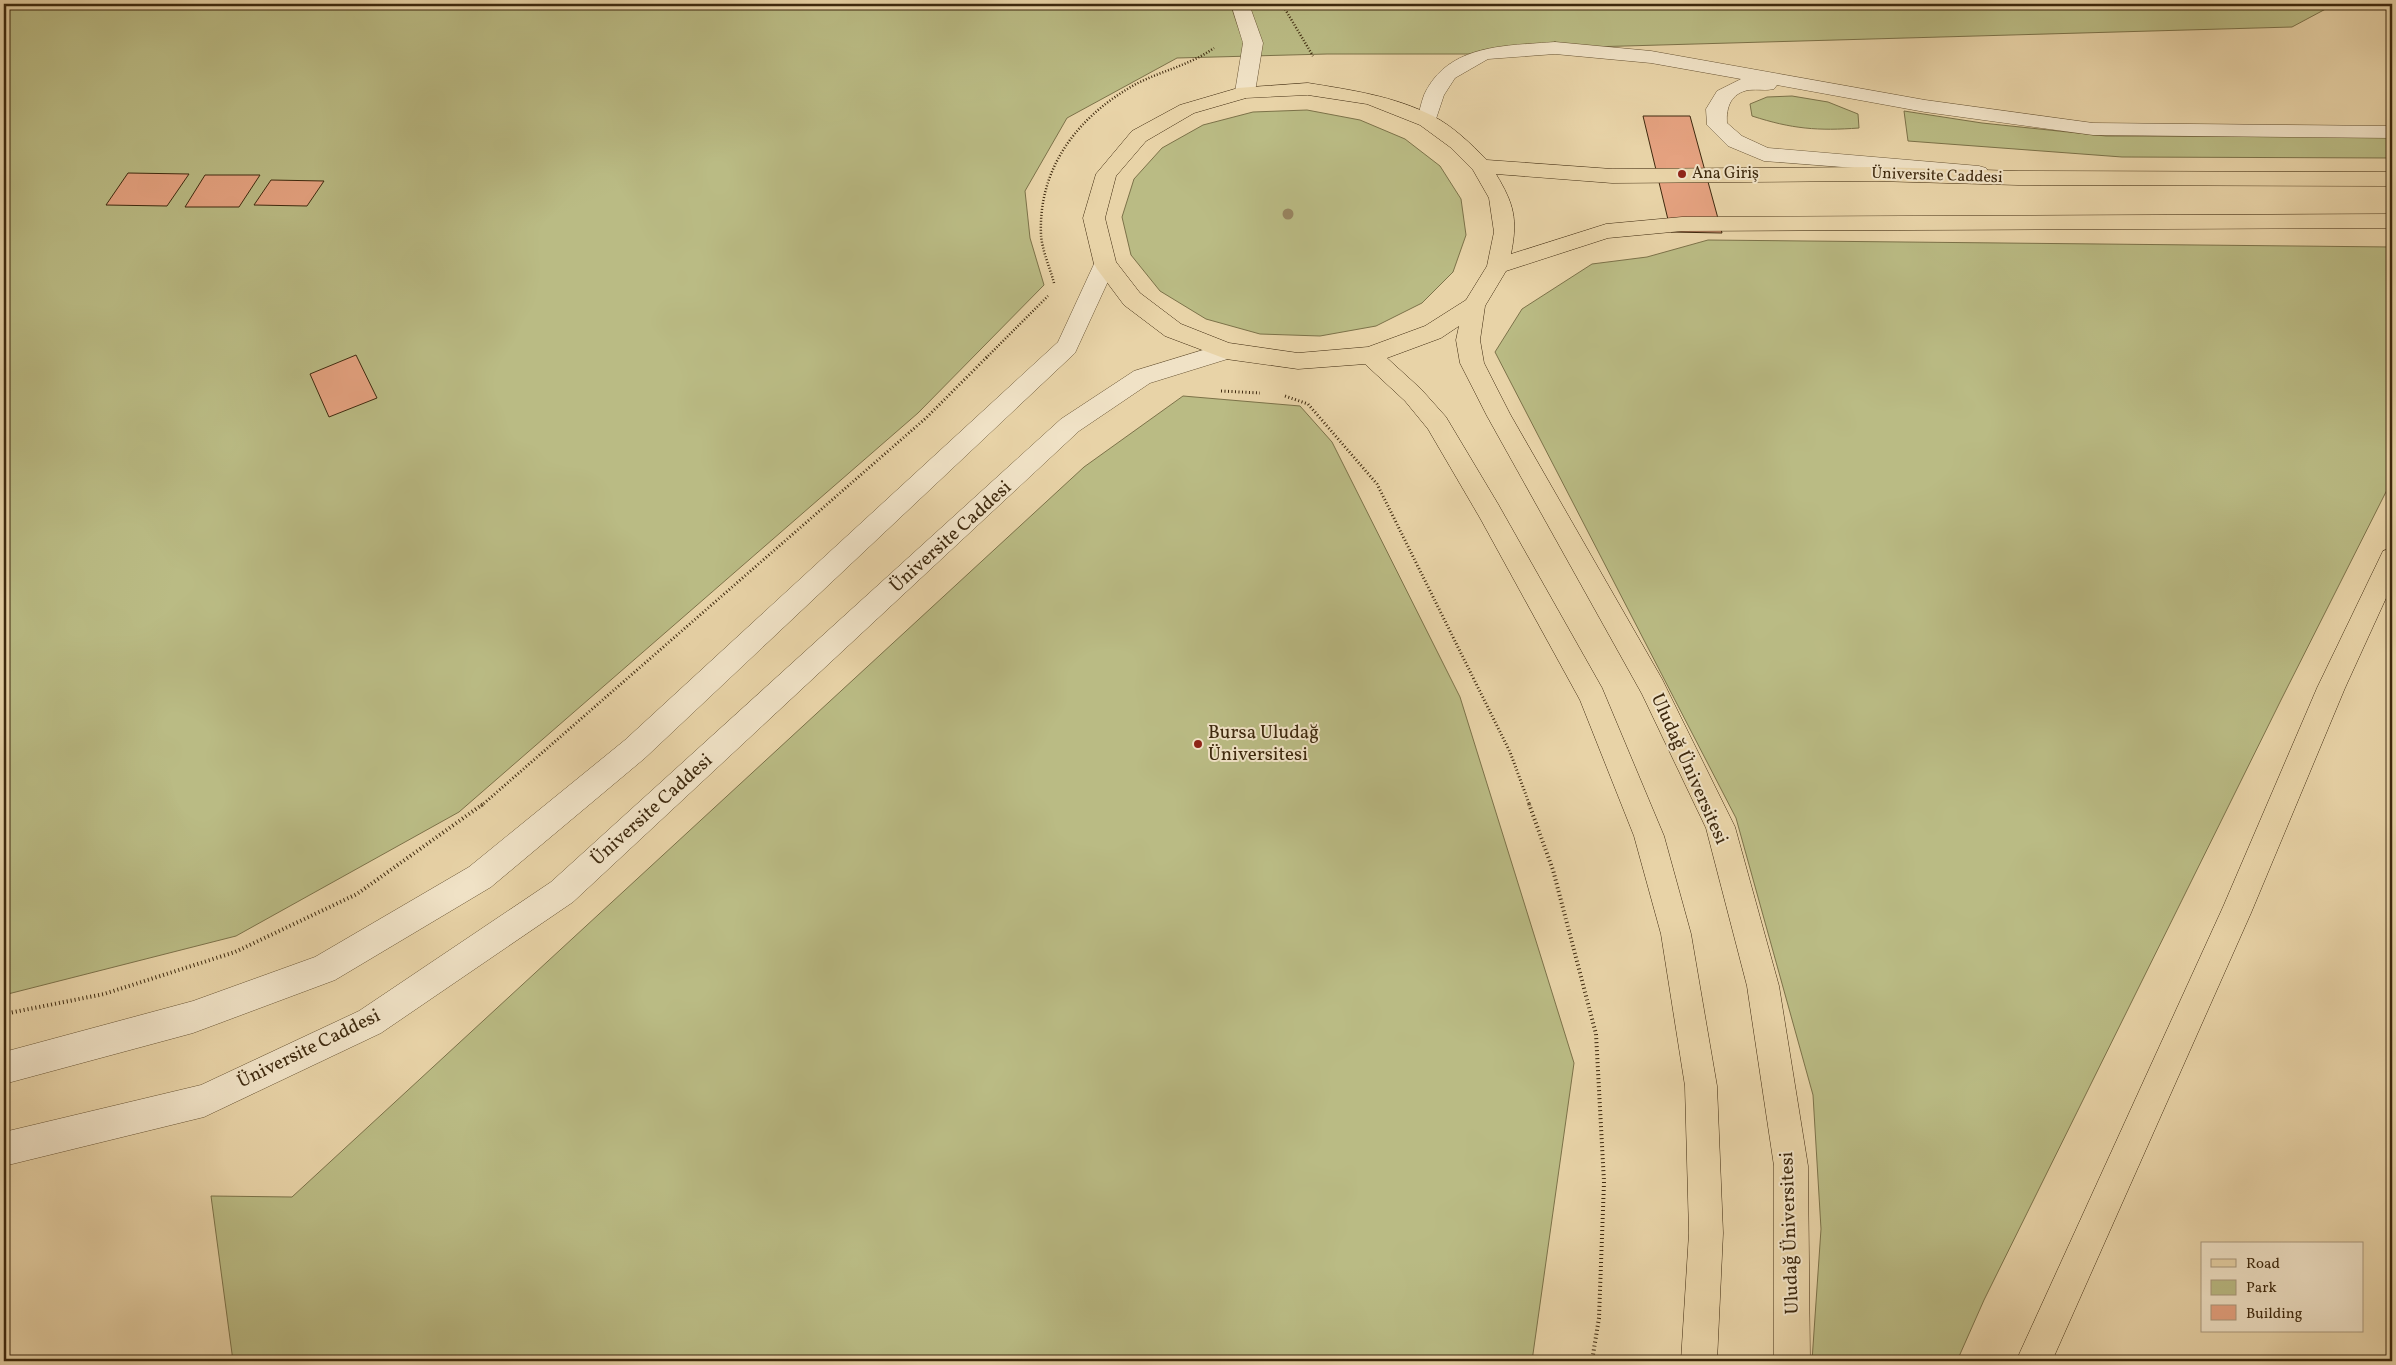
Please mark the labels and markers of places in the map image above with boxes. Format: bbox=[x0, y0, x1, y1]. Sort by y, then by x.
place label: Ana Giriş bbox=[1692, 163, 1759, 185]
marker: Ana Giriş bbox=[1676, 168, 1688, 180]
place label: Bursa Uludağ Üniversitesi bbox=[1208, 720, 1319, 768]
marker: Bursa Uludağ Üniversitesi bbox=[1192, 738, 1204, 750]

